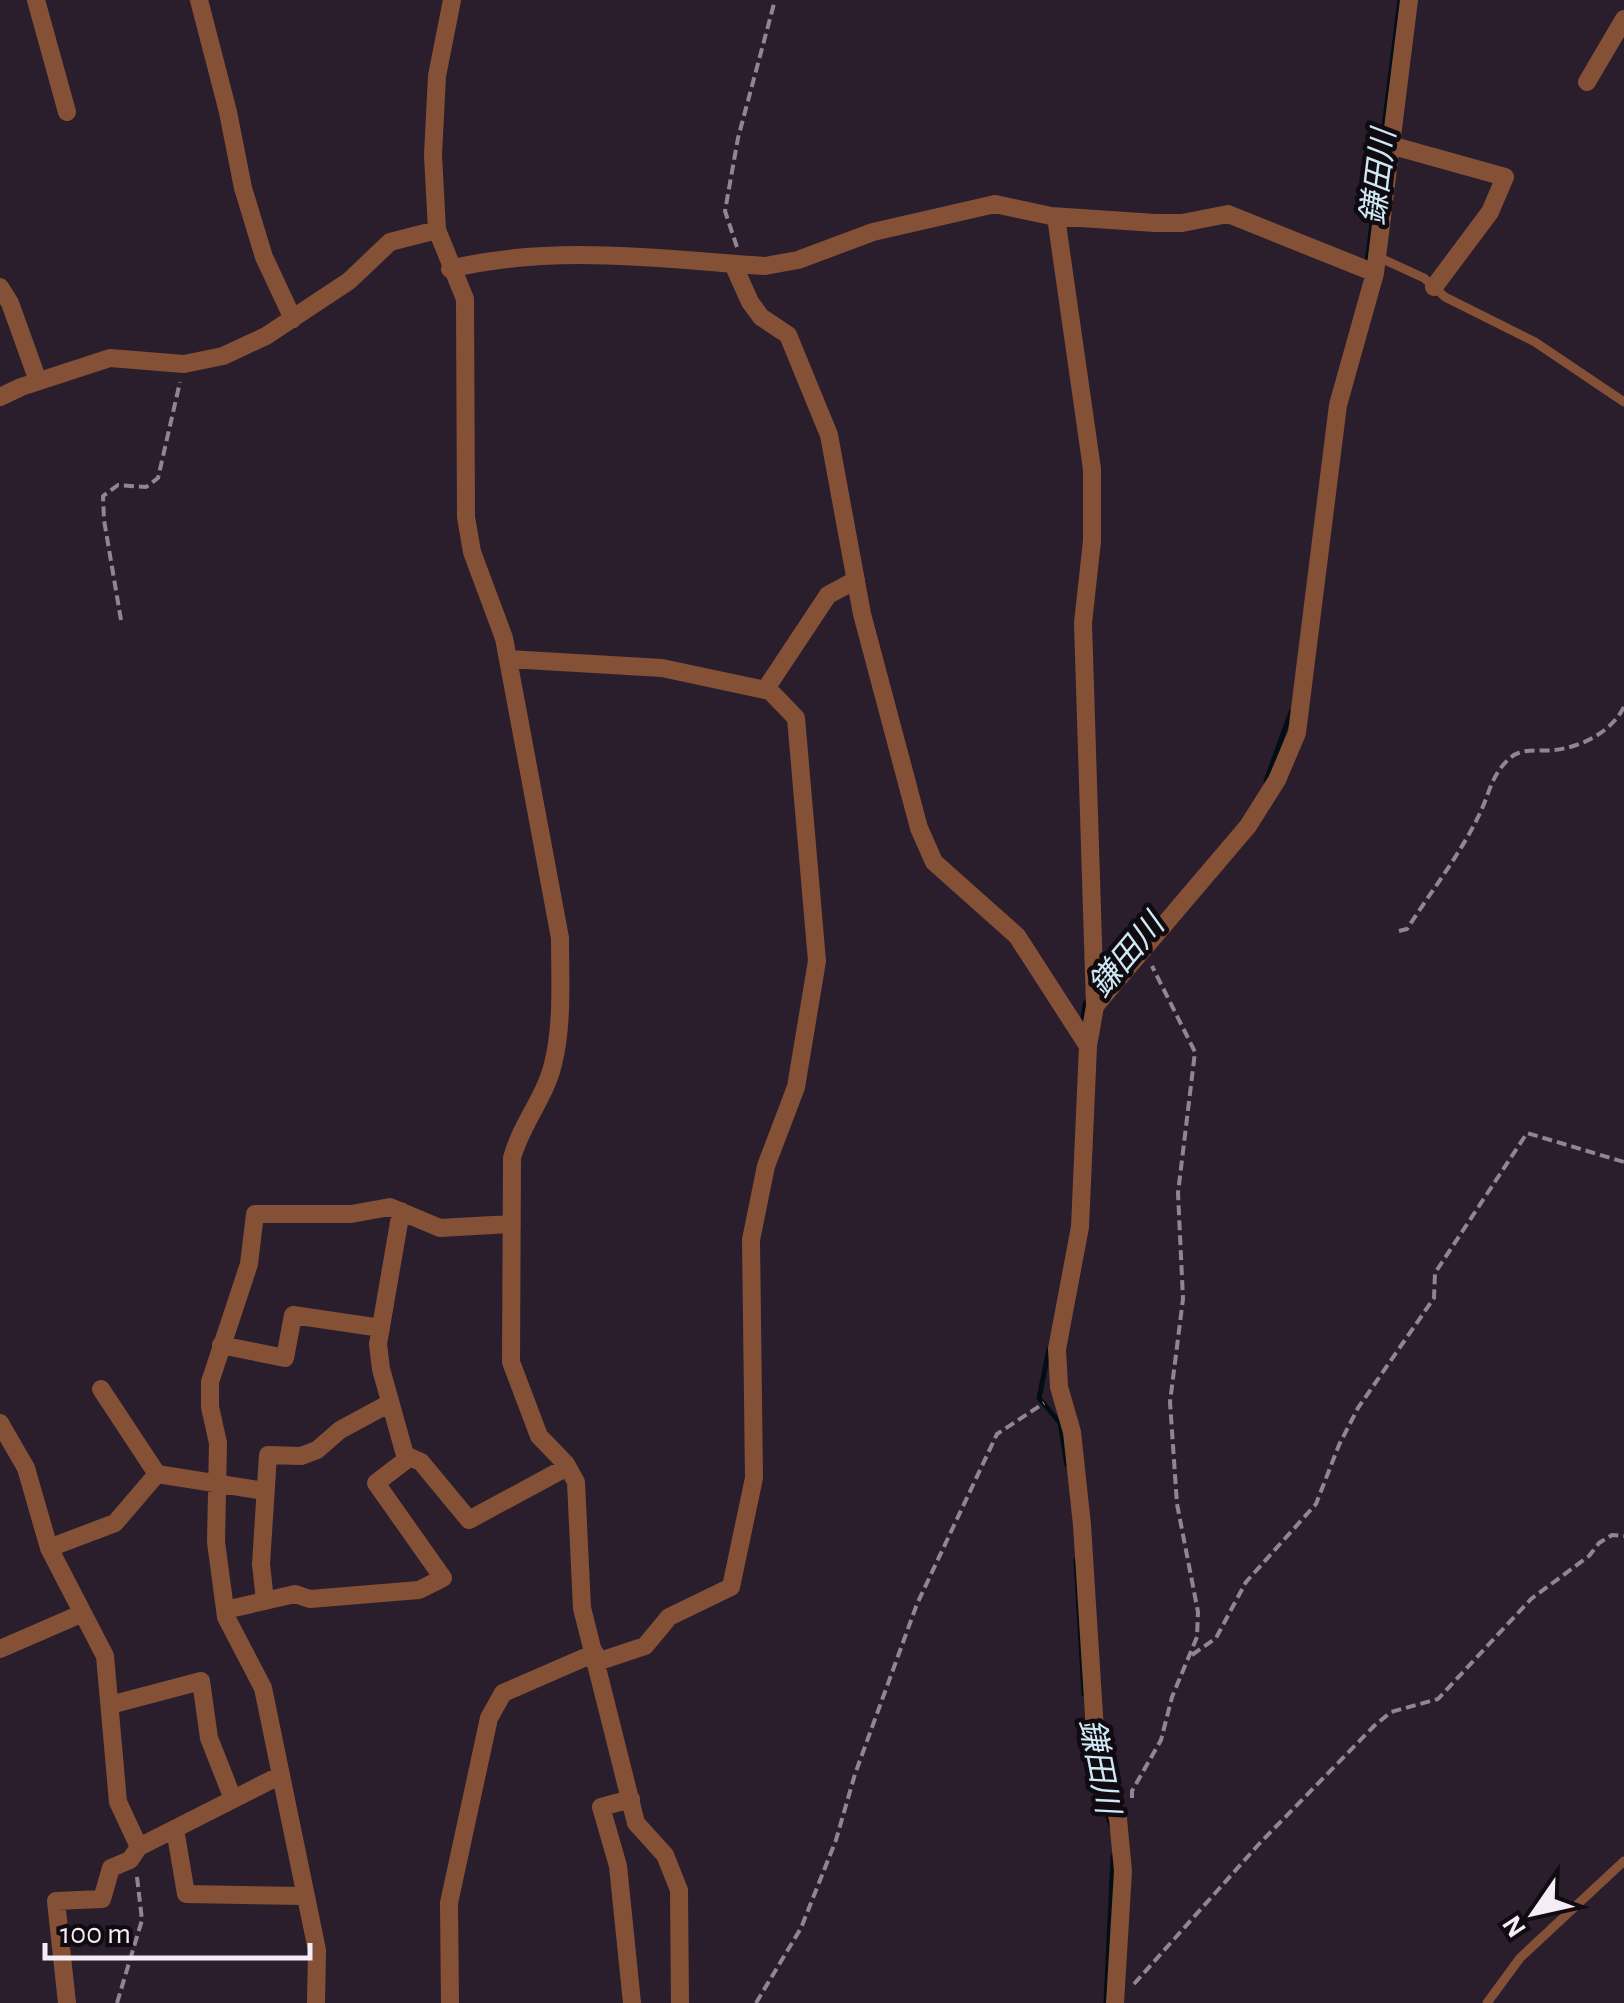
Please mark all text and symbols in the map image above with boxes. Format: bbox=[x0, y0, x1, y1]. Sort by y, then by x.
water label: 鎌田川 bbox=[1356, 124, 1401, 227]
water label: 鎌田川 bbox=[1083, 906, 1172, 1003]
water label: 鎌田川 bbox=[1074, 1716, 1125, 1819]
north arrow bbox=[1484, 1863, 1584, 1963]
scale bar bbox=[45, 1898, 310, 1960]
text: N bbox=[1498, 1910, 1532, 1942]
text: 100 m bbox=[60, 1919, 131, 1949]

